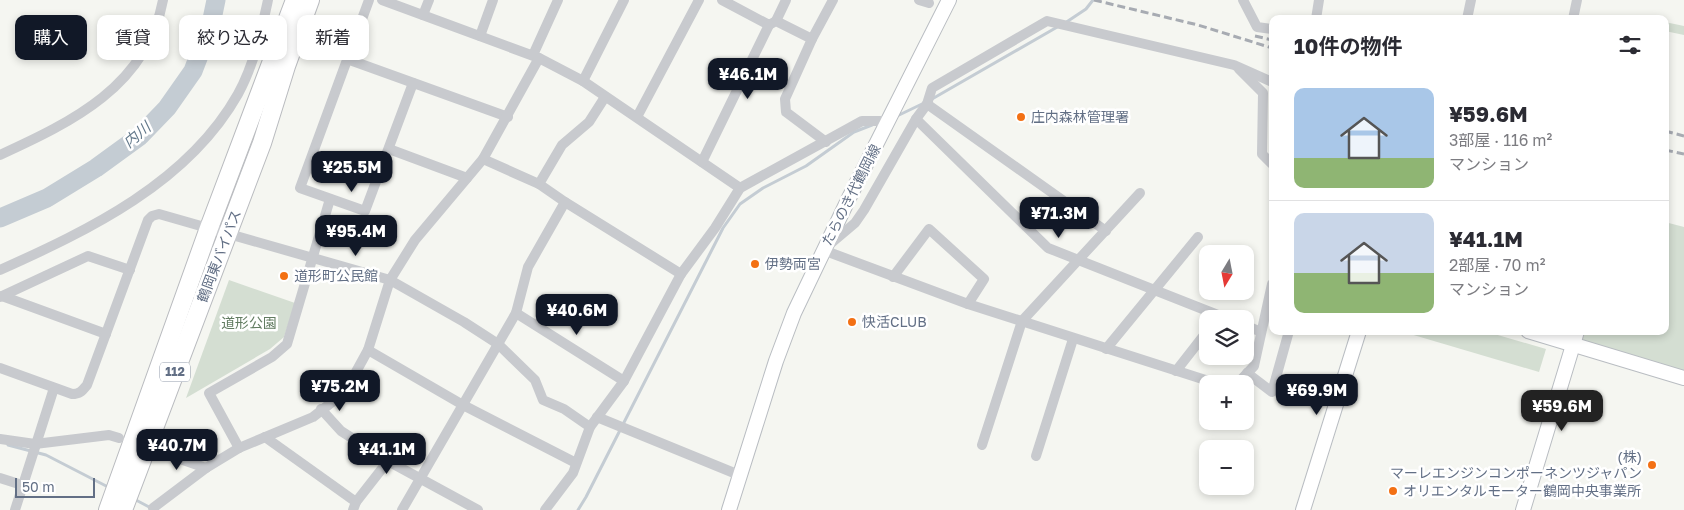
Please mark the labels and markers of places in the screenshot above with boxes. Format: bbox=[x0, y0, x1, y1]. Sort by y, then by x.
pin: ¥46.1M bbox=[707, 58, 789, 100]
place label: 庄内森林管理署 bbox=[1031, 108, 1129, 125]
marker: 庄内森林管理署 bbox=[1015, 111, 1027, 123]
pin: ¥25.5M bbox=[311, 150, 393, 193]
pin: ¥71.3M bbox=[1018, 196, 1100, 239]
pin: ¥95.4M bbox=[315, 214, 397, 257]
place label: 伊勢両宮 bbox=[765, 255, 821, 272]
marker: 伊勢両宮 bbox=[749, 258, 761, 270]
place label: 道形町公民館 bbox=[294, 267, 378, 284]
marker: 道形町公民館 bbox=[278, 270, 290, 282]
pin: ¥40.6M bbox=[536, 294, 618, 336]
place label: 快活CLUB bbox=[862, 313, 927, 330]
marker: 快活CLUB bbox=[846, 316, 858, 328]
pin: ¥75.2M bbox=[299, 370, 381, 412]
pin: ¥69.9M bbox=[1276, 374, 1358, 416]
pin: ¥59.6M bbox=[1521, 390, 1603, 432]
pin: ¥40.7M bbox=[136, 428, 218, 471]
pin: ¥41.1M bbox=[346, 432, 428, 475]
place label: (株) マーレエンジンコンポーネンツジャパン bbox=[1390, 448, 1642, 481]
marker: (株) マーレエンジンコンポーネンツジャパン bbox=[1646, 459, 1658, 471]
place label: オリエンタルモーター鶴岡中央事業所 bbox=[1403, 482, 1641, 499]
marker: オリエンタルモーター鶴岡中央事業所 bbox=[1387, 485, 1399, 497]

